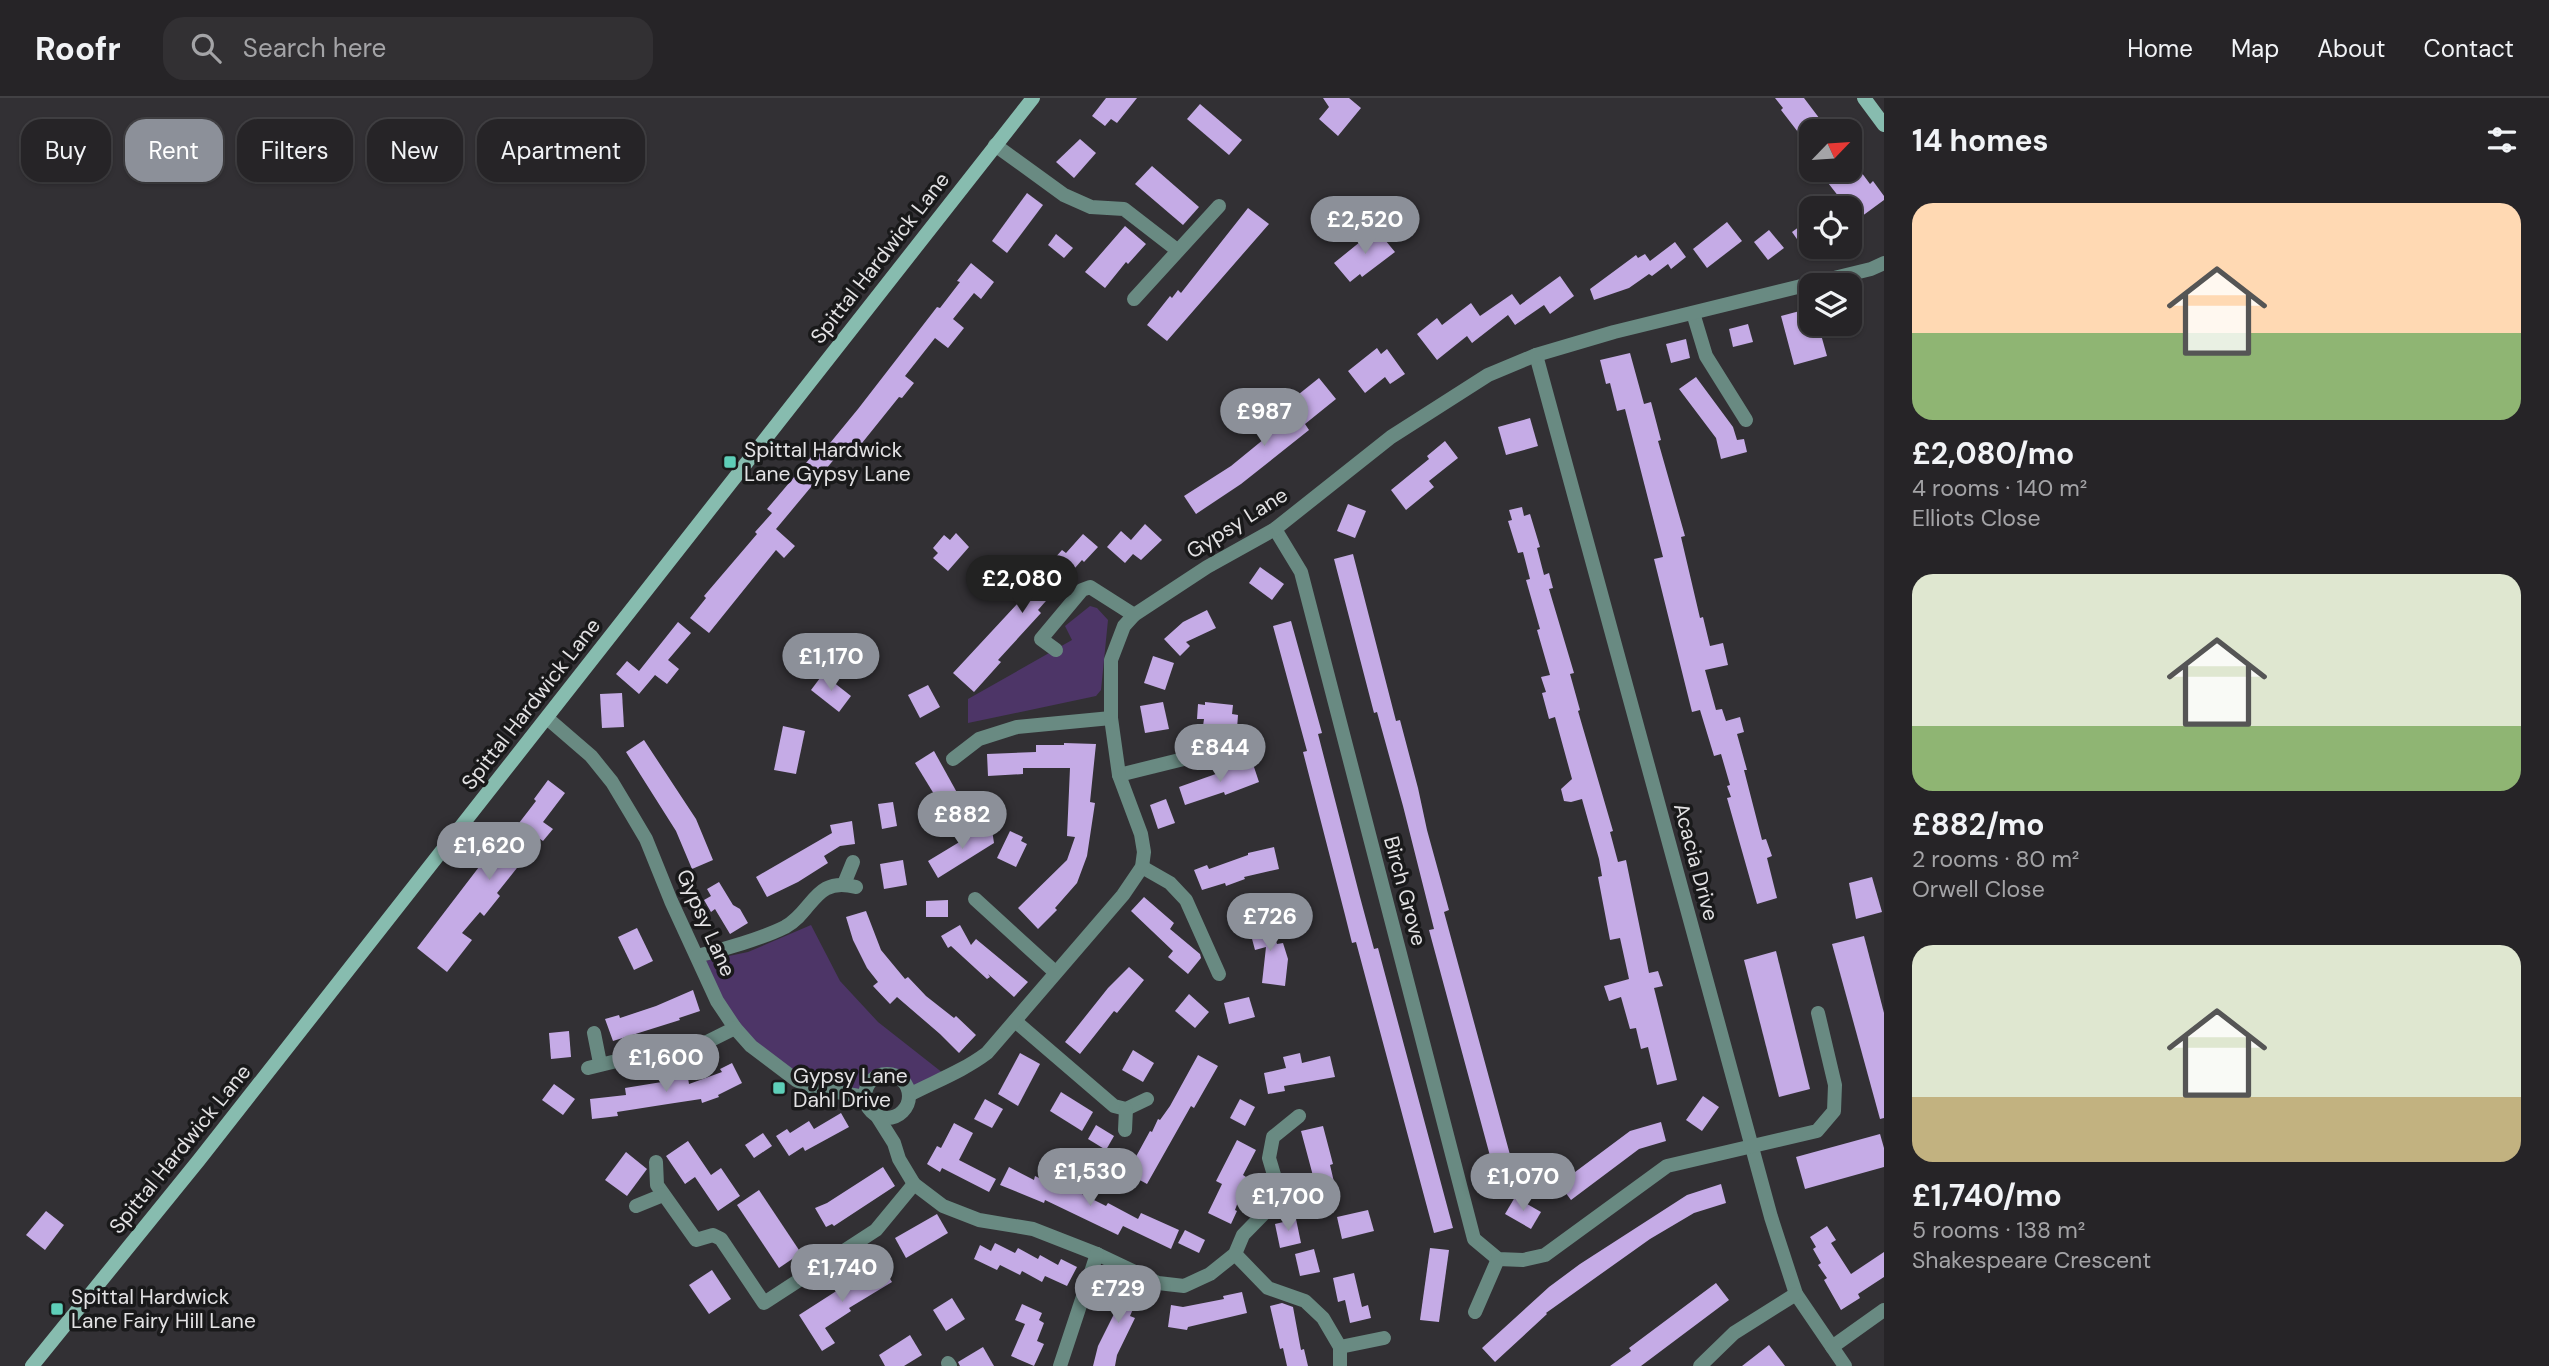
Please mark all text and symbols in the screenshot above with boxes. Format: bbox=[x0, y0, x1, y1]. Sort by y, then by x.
search box bbox=[163, 17, 653, 80]
text: Roofr bbox=[35, 27, 121, 70]
icon: search bbox=[187, 29, 225, 67]
text: Search here bbox=[243, 31, 386, 65]
text: Home bbox=[2127, 33, 2193, 64]
text: Map bbox=[2231, 33, 2279, 64]
text: About bbox=[2317, 33, 2386, 64]
text: Contact bbox=[2424, 33, 2514, 64]
chip: Buy bbox=[21, 119, 111, 182]
chip: Rent bbox=[125, 119, 223, 182]
chip: Filters bbox=[237, 119, 353, 182]
chip: New bbox=[367, 119, 463, 182]
chip: Apartment bbox=[477, 119, 645, 182]
north arrow bbox=[1799, 119, 1862, 182]
map controls bbox=[1799, 119, 1862, 336]
text: 14 homes bbox=[1912, 121, 2049, 160]
icon: filters bbox=[2483, 121, 2521, 159]
street label: Spittal Hardwick Lane bbox=[804, 166, 956, 350]
button: locate bbox=[1799, 196, 1862, 259]
pin: £2,520 bbox=[1308, 197, 1422, 256]
text: £2,520 bbox=[1327, 204, 1403, 234]
icon: home bbox=[2154, 248, 2280, 374]
button: layers bbox=[1799, 273, 1862, 336]
pin: £987 bbox=[1223, 388, 1305, 448]
text: £987 bbox=[1236, 396, 1292, 426]
text: £2,080/mo bbox=[1912, 434, 2074, 473]
place label: Spittal Hardwick Lane Gypsy Lane bbox=[744, 436, 911, 488]
marker: Spittal Hardwick Lane Gypsy Lane bbox=[722, 454, 738, 470]
text: 4 rooms · 140 m² bbox=[1912, 473, 2087, 503]
street label: Gypsy Lane bbox=[1181, 481, 1293, 565]
text: Elliots Close bbox=[1912, 503, 2041, 533]
pin: £2,080 bbox=[965, 556, 1079, 615]
text: £2,080 bbox=[982, 563, 1062, 593]
street label: Spittal Hardwick Lane bbox=[455, 612, 607, 796]
icon: home bbox=[2154, 619, 2280, 745]
pin: £1,170 bbox=[774, 634, 888, 693]
text: £1,170 bbox=[798, 641, 864, 671]
pin: £844 bbox=[1179, 724, 1261, 784]
text: £844 bbox=[1191, 732, 1249, 762]
pin: £882 bbox=[921, 792, 1003, 851]
text: £882 bbox=[934, 799, 990, 829]
street label: Acacia Drive bbox=[1667, 800, 1725, 924]
text: £882/mo bbox=[1912, 805, 2045, 844]
pin: £1,620 bbox=[432, 822, 546, 882]
text: £1,620 bbox=[453, 830, 525, 860]
street label: Birch Grove bbox=[1377, 833, 1433, 949]
text: 2 rooms · 80 m² bbox=[1912, 844, 2079, 874]
street label: Gypsy Lane bbox=[670, 865, 742, 981]
text: Orwell Close bbox=[1912, 874, 2045, 904]
pin: £726 bbox=[1229, 894, 1311, 953]
text: £726 bbox=[1243, 901, 1297, 931]
icon: home bbox=[2154, 990, 2280, 1116]
pin: £1,600 bbox=[609, 1034, 723, 1094]
text: £1,600 bbox=[628, 1042, 704, 1072]
street label: Spittal Hardwick Lane bbox=[103, 1058, 257, 1240]
place label: Gypsy Lane Dahl Drive bbox=[793, 1062, 908, 1114]
marker: Gypsy Lane Dahl Drive bbox=[771, 1080, 787, 1096]
pin: £1,530 bbox=[1033, 1148, 1147, 1208]
pin: £1,070 bbox=[1466, 1154, 1580, 1213]
text: £1,530 bbox=[1054, 1156, 1126, 1186]
text: £1,070 bbox=[1487, 1161, 1559, 1191]
pin: £1,700 bbox=[1231, 1174, 1345, 1233]
text: £1,740/mo bbox=[1912, 1176, 2062, 1215]
text: £1,700 bbox=[1251, 1181, 1325, 1211]
text: 5 rooms · 138 m² bbox=[1912, 1215, 2085, 1245]
pin: £1,740 bbox=[785, 1244, 899, 1304]
text: Shakespeare Crescent bbox=[1912, 1245, 2151, 1275]
text: £1,740 bbox=[807, 1252, 877, 1282]
pin: £729 bbox=[1077, 1266, 1159, 1325]
text: £729 bbox=[1091, 1273, 1145, 1303]
place label: Spittal Hardwick Lane Fairy Hill Lane bbox=[71, 1283, 256, 1335]
marker: Spittal Hardwick Lane Fairy Hill Lane bbox=[49, 1301, 65, 1317]

